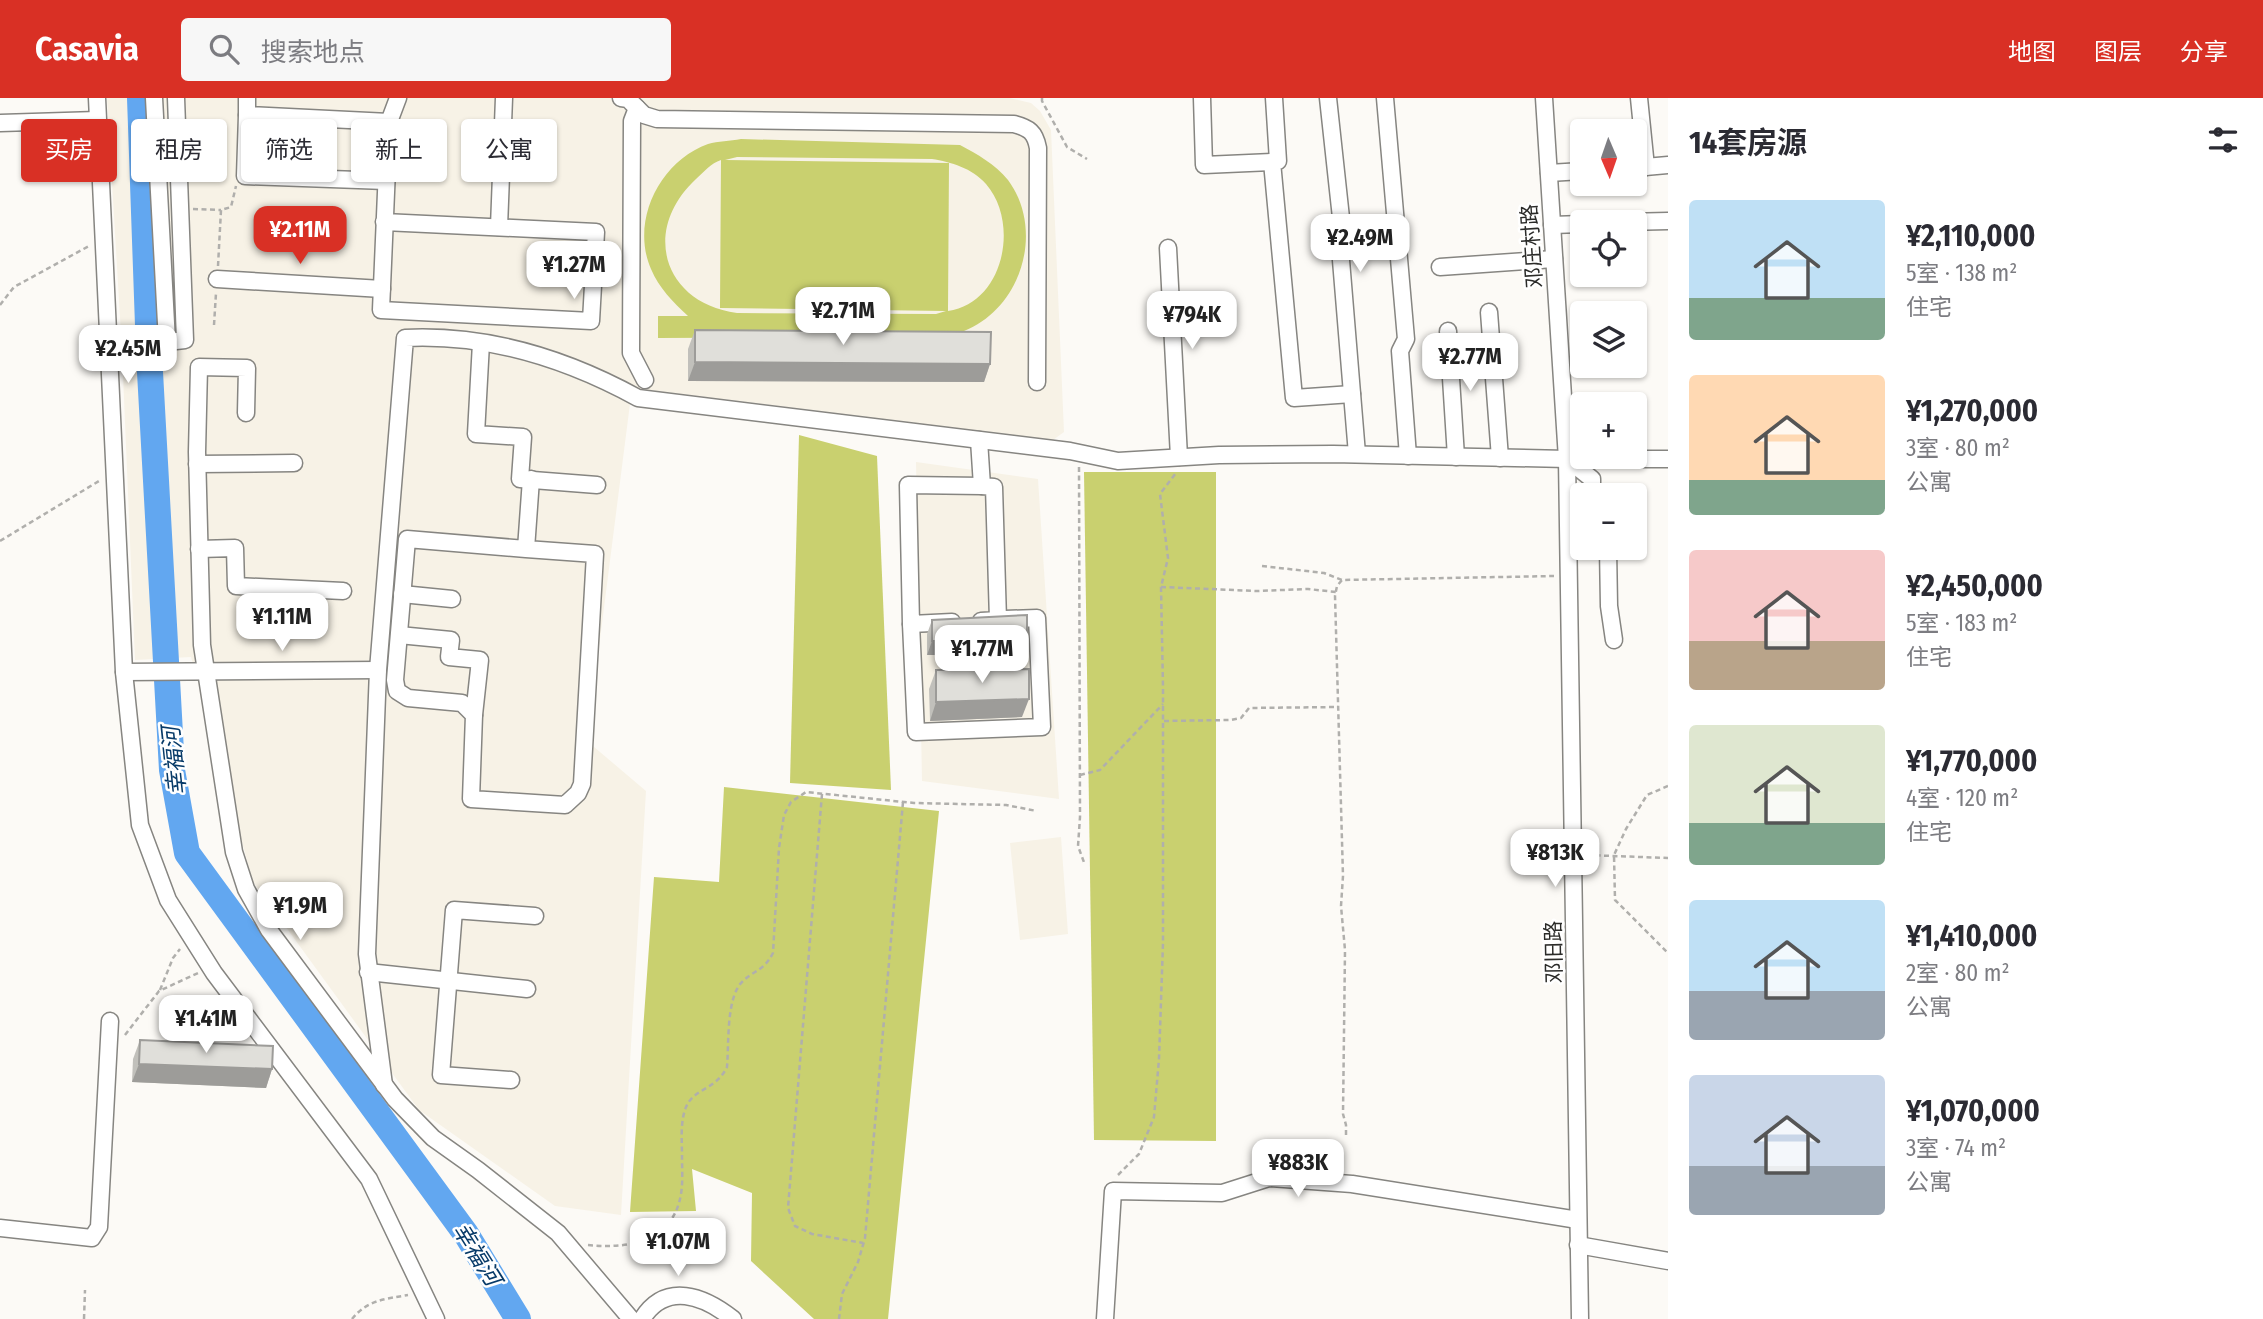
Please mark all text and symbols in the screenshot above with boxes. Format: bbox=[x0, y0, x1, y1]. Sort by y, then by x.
search box bbox=[181, 18, 671, 81]
text: Casavia bbox=[35, 29, 139, 69]
icon: search bbox=[205, 30, 243, 68]
text: 搜索地点 bbox=[261, 37, 365, 68]
text: 地图 bbox=[2008, 38, 2056, 66]
text: 图层 bbox=[2094, 38, 2142, 66]
text: 分享 bbox=[2180, 38, 2228, 66]
chip: 买房 bbox=[21, 119, 117, 182]
chip: 租房 bbox=[131, 119, 227, 182]
chip: 筛选 bbox=[241, 119, 337, 182]
chip: 新上 bbox=[351, 119, 447, 182]
chip: 公寓 bbox=[461, 119, 557, 182]
north arrow bbox=[1570, 119, 1647, 196]
map controls bbox=[1570, 119, 1647, 560]
icon: filters bbox=[2204, 121, 2242, 159]
text: 14套房源 bbox=[1689, 125, 1807, 161]
street label: 邓庄村路 bbox=[1516, 203, 1548, 289]
pin: ¥2.11M bbox=[243, 206, 357, 266]
button: locate bbox=[1570, 210, 1647, 287]
pin: ¥2.49M bbox=[1303, 214, 1417, 274]
text: ¥2.11M bbox=[270, 215, 330, 243]
text: ¥2,110,000 bbox=[1906, 218, 2035, 254]
text: ¥2.49M bbox=[1327, 223, 1393, 251]
icon: home bbox=[1745, 228, 1829, 312]
pin: ¥1.27M bbox=[517, 242, 631, 301]
text: ¥1.27M bbox=[542, 250, 606, 278]
text: 5室 · 138 m² bbox=[1906, 259, 2017, 287]
pin: ¥2.71M bbox=[786, 288, 900, 347]
pin: ¥794K bbox=[1143, 292, 1241, 351]
text: 住宅 bbox=[1906, 293, 1952, 321]
text: ¥2.71M bbox=[811, 296, 875, 324]
text: ¥794K bbox=[1163, 300, 1221, 328]
button: layers bbox=[1570, 301, 1647, 378]
pin: ¥2.45M bbox=[71, 326, 185, 385]
text: ¥2.45M bbox=[95, 334, 161, 362]
pin: ¥2.77M bbox=[1413, 334, 1527, 393]
text: ¥2.77M bbox=[1438, 342, 1502, 370]
button: + bbox=[1570, 392, 1647, 469]
text: ¥1,270,000 bbox=[1906, 393, 2038, 429]
icon: home bbox=[1745, 403, 1829, 487]
text: 3室 · 80 m² bbox=[1906, 434, 2010, 462]
text: 公寓 bbox=[1906, 468, 1952, 496]
button: − bbox=[1570, 483, 1647, 560]
text: ¥2,450,000 bbox=[1906, 568, 2043, 604]
icon: home bbox=[1745, 578, 1829, 662]
pin: ¥1.11M bbox=[225, 594, 339, 653]
text: ¥1.11M bbox=[252, 602, 312, 630]
text: 5室 · 183 m² bbox=[1906, 609, 2017, 637]
pin: ¥1.77M bbox=[925, 626, 1039, 685]
text: ¥1.77M bbox=[951, 634, 1013, 662]
text: 住宅 bbox=[1906, 643, 1952, 671]
water label: 幸福河 bbox=[156, 721, 192, 797]
text: ¥1,770,000 bbox=[1906, 743, 2037, 779]
icon: home bbox=[1745, 753, 1829, 837]
text: 4室 · 120 m² bbox=[1906, 784, 2018, 812]
text: 住宅 bbox=[1906, 818, 1952, 846]
pin: ¥813K bbox=[1506, 830, 1604, 889]
text: ¥813K bbox=[1526, 838, 1584, 866]
pin: ¥1.9M bbox=[251, 882, 349, 942]
text: ¥1.9M bbox=[273, 891, 327, 919]
text: ¥1,410,000 bbox=[1906, 918, 2037, 954]
street label: 邓旧路 bbox=[1540, 920, 1568, 984]
icon: home bbox=[1745, 928, 1829, 1012]
text: 2室 · 80 m² bbox=[1906, 959, 2010, 987]
text: 公寓 bbox=[1906, 993, 1952, 1021]
pin: ¥1.41M bbox=[149, 996, 263, 1055]
text: ¥1.41M bbox=[175, 1004, 237, 1032]
text: ¥1,070,000 bbox=[1906, 1093, 2040, 1129]
icon: home bbox=[1745, 1103, 1829, 1187]
text: 3室 · 74 m² bbox=[1906, 1134, 2006, 1162]
pin: ¥883K bbox=[1249, 1140, 1347, 1199]
text: ¥883K bbox=[1268, 1148, 1328, 1176]
text: 公寓 bbox=[1906, 1168, 1952, 1196]
water label: 幸福河 bbox=[447, 1217, 509, 1294]
pin: ¥1.07M bbox=[621, 1218, 735, 1278]
text: ¥1.07M bbox=[646, 1227, 710, 1255]

